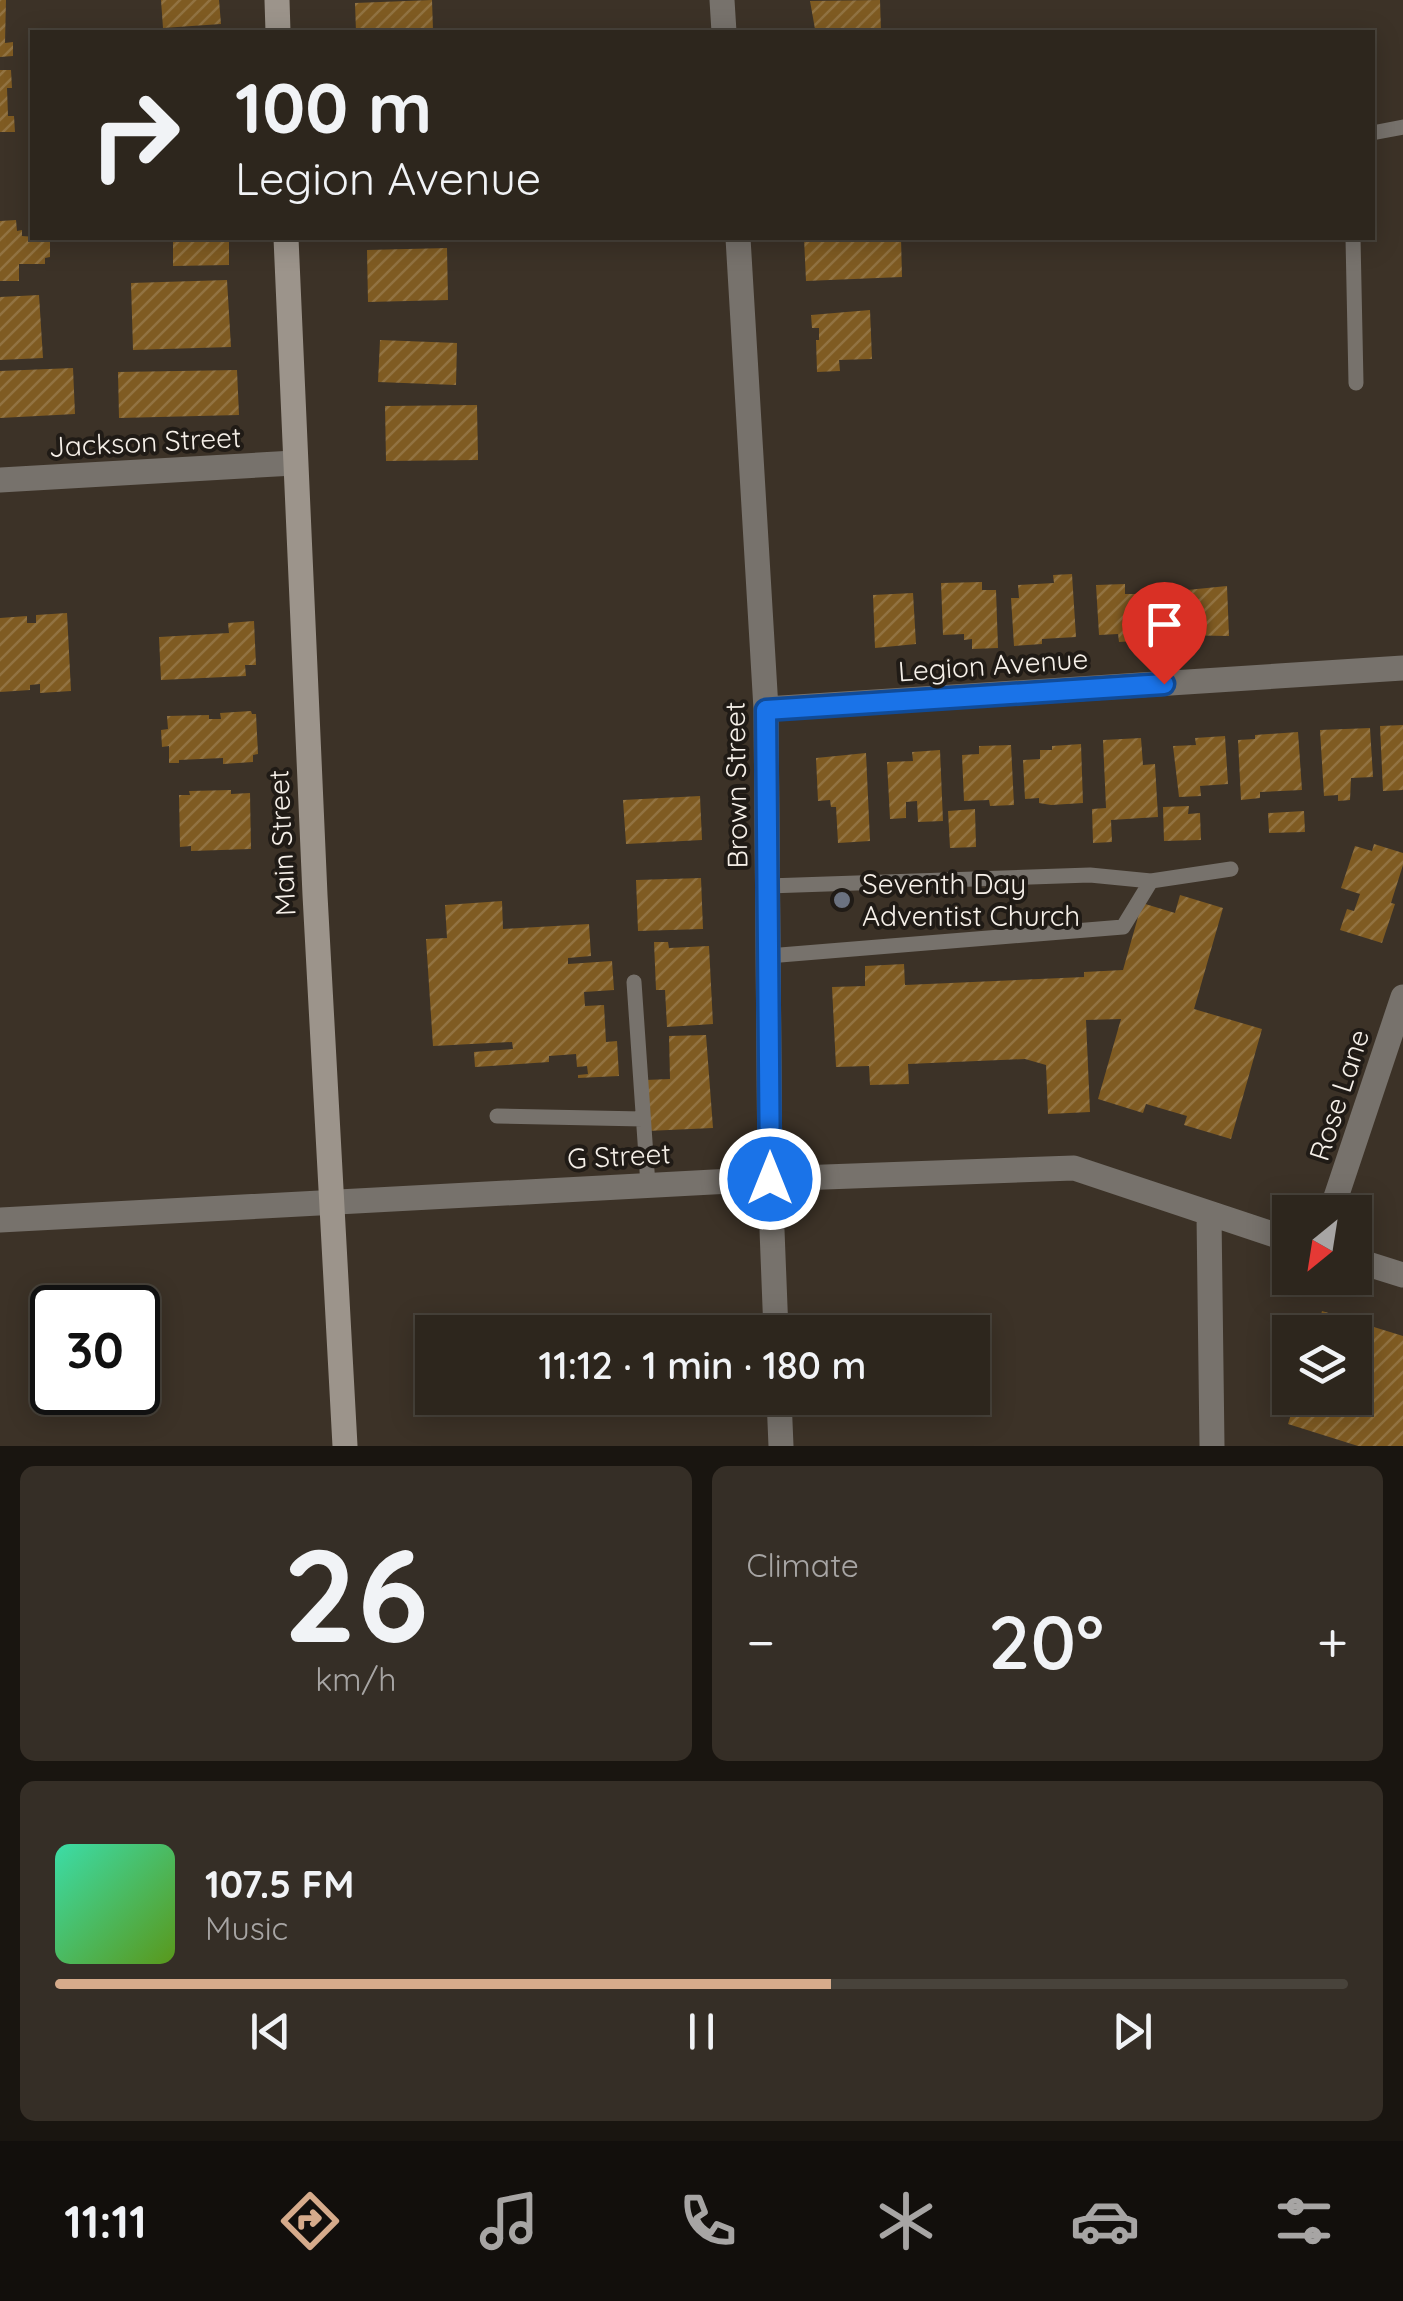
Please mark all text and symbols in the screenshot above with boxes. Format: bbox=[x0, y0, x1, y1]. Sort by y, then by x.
text: 100 m bbox=[235, 63, 432, 151]
icon: right bbox=[70, 70, 200, 200]
text: Legion Avenue bbox=[235, 150, 541, 206]
street label: Jackson Street bbox=[48, 419, 242, 464]
pin bbox=[1122, 582, 1207, 685]
icon: arrive bbox=[1137, 597, 1192, 652]
street label: Legion Avenue bbox=[897, 640, 1089, 689]
street label: Brown Street bbox=[717, 701, 754, 869]
street label: Main Street bbox=[260, 769, 303, 917]
place label: Seventh Day Adventist Church bbox=[862, 866, 1080, 933]
marker: Seventh Day Adventist Church bbox=[831, 889, 853, 911]
street label: Rose Lane bbox=[1301, 1025, 1376, 1165]
position arrow bbox=[718, 1127, 822, 1231]
street label: G Street bbox=[566, 1135, 672, 1176]
north arrow bbox=[1272, 1195, 1372, 1295]
map controls bbox=[1272, 1195, 1372, 1415]
speed limit sign: 30 bbox=[30, 1285, 160, 1415]
button: layers bbox=[1272, 1315, 1372, 1415]
text: 11:12 · 1 min · 180 m bbox=[539, 1341, 866, 1389]
text: 26 bbox=[283, 1512, 429, 1675]
text: Climate bbox=[747, 1545, 859, 1585]
text: 20° bbox=[988, 1594, 1104, 1688]
text: − bbox=[747, 1607, 775, 1676]
text: + bbox=[1317, 1607, 1348, 1676]
text: km/h bbox=[315, 1659, 396, 1699]
text: 107.5 FM bbox=[205, 1860, 354, 1908]
text: Music bbox=[205, 1908, 288, 1948]
icon: previous bbox=[243, 2004, 298, 2059]
icon: pause bbox=[674, 2004, 729, 2059]
icon: next bbox=[1105, 2004, 1160, 2059]
icon: directions bbox=[275, 2186, 345, 2256]
icon: music bbox=[474, 2186, 544, 2256]
icon: phone bbox=[673, 2186, 743, 2256]
icon: climate bbox=[871, 2186, 941, 2256]
icon: car bbox=[1070, 2186, 1140, 2256]
icon: filters bbox=[1269, 2186, 1339, 2256]
text: 11:11 bbox=[64, 2193, 147, 2249]

